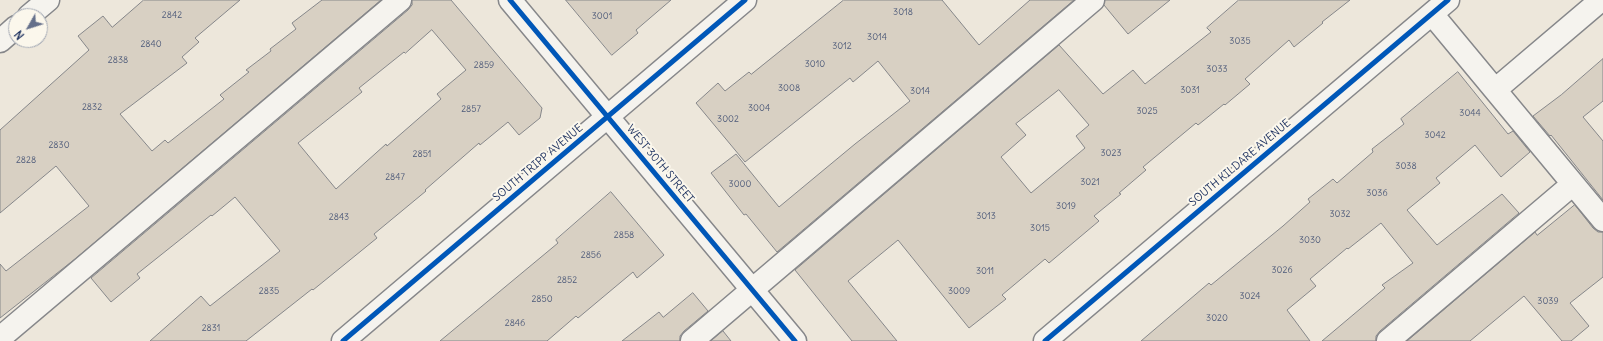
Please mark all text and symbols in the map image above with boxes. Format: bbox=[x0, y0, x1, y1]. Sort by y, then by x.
house number: 3018 bbox=[893, 7, 913, 17]
north arrow bbox=[8, 8, 48, 48]
house number: 2842 bbox=[162, 10, 182, 20]
house number: 3001 bbox=[592, 11, 612, 21]
text: N bbox=[12, 28, 27, 42]
house number: 3014 bbox=[867, 32, 887, 42]
house number: 3035 bbox=[1229, 36, 1251, 46]
house number: 2840 bbox=[140, 39, 162, 49]
house number: 3012 bbox=[832, 41, 852, 51]
house number: 2838 bbox=[108, 55, 128, 65]
house number: 3010 bbox=[805, 59, 825, 69]
house number: 2859 bbox=[474, 60, 494, 70]
house number: 3033 bbox=[1206, 64, 1228, 74]
house number: 3008 bbox=[778, 83, 800, 93]
house number: 3031 bbox=[1180, 85, 1200, 95]
house number: 3014 bbox=[910, 86, 930, 96]
house number: 2832 bbox=[82, 102, 102, 112]
house number: 3004 bbox=[748, 103, 770, 113]
house number: 2857 bbox=[461, 104, 481, 114]
house number: 3025 bbox=[1136, 106, 1158, 116]
house number: 3044 bbox=[1459, 108, 1481, 118]
house number: 3002 bbox=[717, 114, 739, 124]
street label: SOUTH KILDARE AVENUE bbox=[1187, 117, 1293, 209]
street label: SOUTH TRIPP AVENUE bbox=[490, 121, 586, 205]
street label: WEST 30TH STREET bbox=[624, 122, 696, 206]
house number: 3042 bbox=[1424, 130, 1446, 140]
house number: 2830 bbox=[48, 140, 70, 150]
house number: 3023 bbox=[1100, 148, 1122, 158]
house number: 2851 bbox=[413, 149, 431, 159]
house number: 2828 bbox=[16, 155, 36, 165]
house number: 3038 bbox=[1395, 161, 1417, 171]
house number: 2847 bbox=[385, 172, 405, 182]
house number: 3021 bbox=[1080, 177, 1100, 187]
house number: 3000 bbox=[729, 179, 751, 189]
house number: 3036 bbox=[1366, 188, 1388, 198]
house number: 3019 bbox=[1056, 201, 1076, 211]
house number: 3032 bbox=[1329, 209, 1351, 219]
house number: 3013 bbox=[976, 211, 996, 221]
house number: 2843 bbox=[329, 212, 349, 222]
house number: 3015 bbox=[1030, 223, 1050, 233]
house number: 2858 bbox=[614, 230, 634, 240]
house number: 3030 bbox=[1299, 235, 1321, 245]
house number: 2856 bbox=[581, 250, 601, 260]
house number: 3026 bbox=[1271, 265, 1293, 275]
house number: 3011 bbox=[976, 266, 994, 276]
house number: 2852 bbox=[557, 275, 577, 285]
house number: 2835 bbox=[259, 286, 279, 296]
house number: 3009 bbox=[948, 286, 970, 296]
house number: 3024 bbox=[1239, 291, 1261, 301]
house number: 2850 bbox=[531, 294, 553, 304]
house number: 3039 bbox=[1537, 296, 1559, 306]
house number: 3020 bbox=[1206, 313, 1228, 323]
house number: 2846 bbox=[505, 318, 525, 328]
house number: 2831 bbox=[202, 323, 220, 333]

